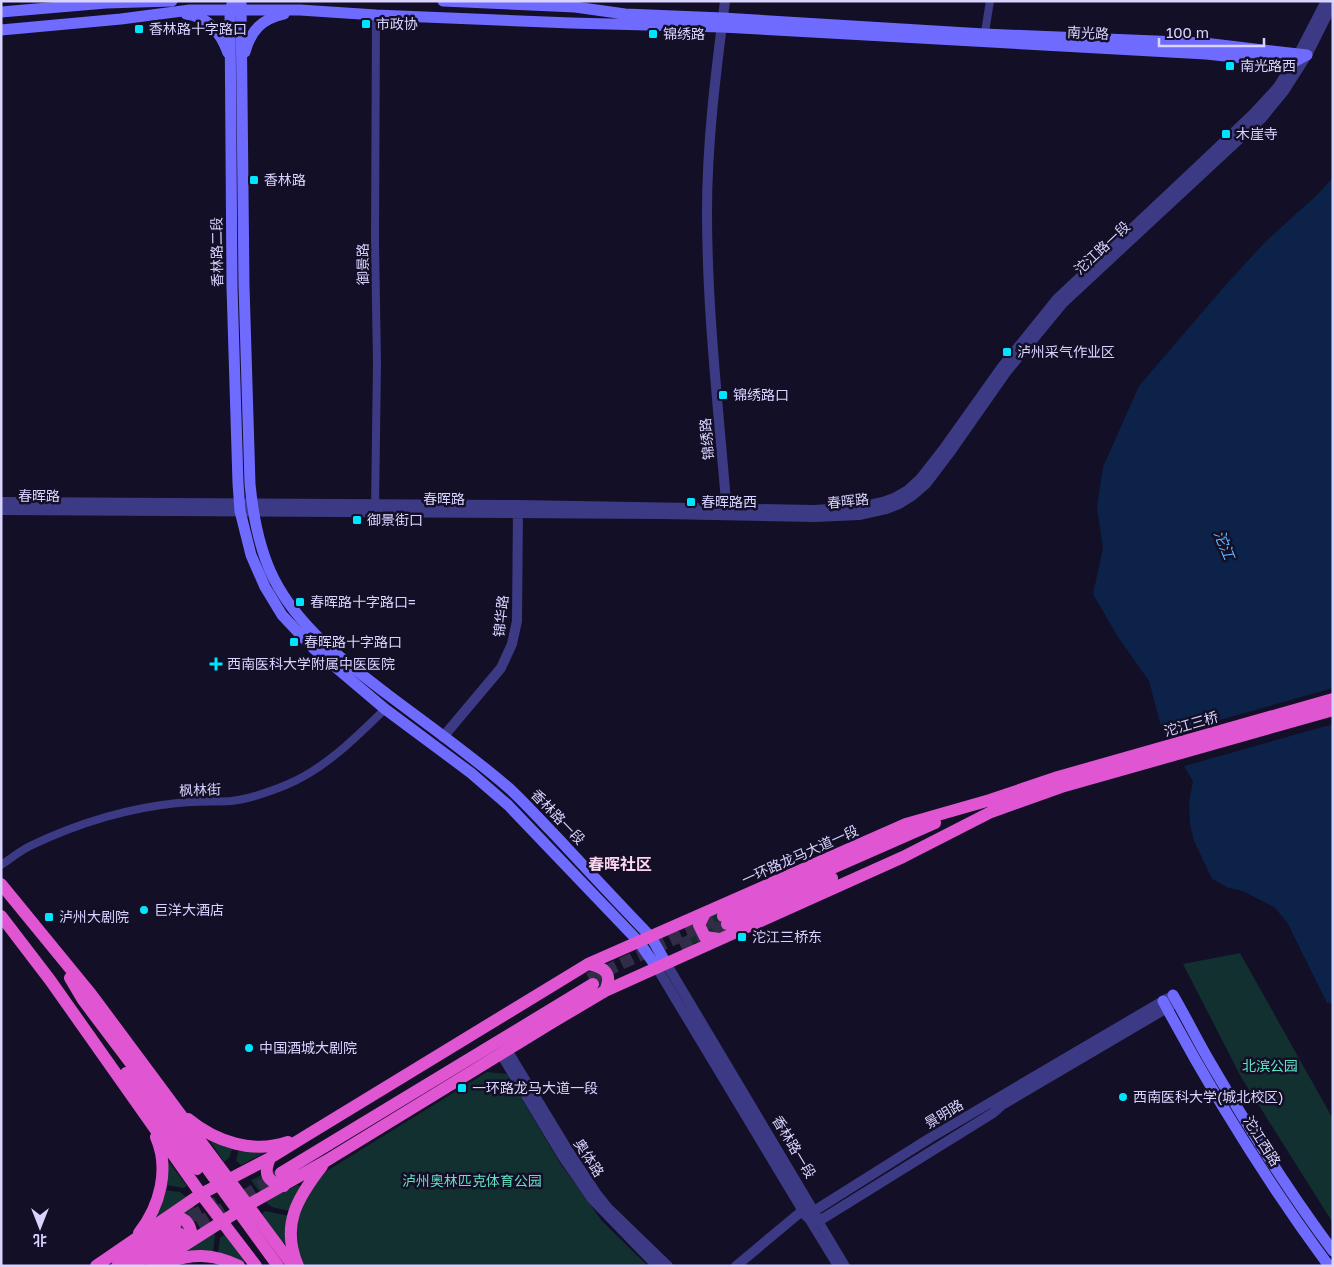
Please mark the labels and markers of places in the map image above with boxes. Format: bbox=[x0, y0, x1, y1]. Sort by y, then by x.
place label: 市政协 bbox=[376, 15, 418, 32]
marker: 市政协 bbox=[360, 18, 372, 30]
place label: 香林路十字路口 bbox=[149, 20, 247, 37]
marker: 香林路十字路口 bbox=[133, 23, 145, 35]
place label: 锦绣路 bbox=[663, 25, 705, 42]
marker: 锦绣路 bbox=[647, 28, 659, 40]
place label: 南光路西 bbox=[1240, 57, 1296, 74]
marker: 南光路西 bbox=[1224, 60, 1236, 72]
place label: 木崖寺 bbox=[1236, 125, 1278, 142]
marker: 木崖寺 bbox=[1220, 128, 1232, 140]
place label: 香林路 bbox=[264, 171, 306, 188]
marker: 香林路 bbox=[248, 174, 260, 186]
place label: 泸州采气作业区 bbox=[1017, 343, 1115, 360]
marker: 泸州采气作业区 bbox=[1001, 346, 1013, 358]
place label: 锦绣路口 bbox=[733, 386, 789, 403]
marker: 锦绣路口 bbox=[717, 389, 729, 401]
place label: 春晖路西 bbox=[701, 493, 757, 510]
marker: 春晖路西 bbox=[685, 496, 697, 508]
place label: 御景街口 bbox=[367, 511, 423, 528]
marker: 御景街口 bbox=[351, 514, 363, 526]
place label: 春晖路十字路口= bbox=[310, 593, 416, 610]
marker: 春晖路十字路口= bbox=[294, 596, 306, 608]
place label: 春晖路十字路口 bbox=[304, 633, 402, 650]
marker: 春晖路十字路口 bbox=[288, 636, 300, 648]
place label: 西南医科大学附属中医医院 bbox=[227, 655, 395, 672]
marker: 西南医科大学附属中医医院 bbox=[209, 657, 223, 671]
place label: 巨洋大酒店 bbox=[154, 901, 224, 918]
marker: 巨洋大酒店 bbox=[138, 904, 150, 916]
place label: 泸州大剧院 bbox=[59, 908, 129, 925]
marker: 泸州大剧院 bbox=[43, 911, 55, 923]
place label: 沱江三桥东 bbox=[752, 928, 822, 945]
marker: 沱江三桥东 bbox=[736, 931, 748, 943]
place label: 中国酒城大剧院 bbox=[259, 1039, 357, 1056]
marker: 中国酒城大剧院 bbox=[243, 1042, 255, 1054]
place label: 一环路龙马大道一段 bbox=[472, 1079, 598, 1096]
marker: 一环路龙马大道一段 bbox=[456, 1082, 468, 1094]
place label: 西南医科大学(城北校区) bbox=[1133, 1088, 1284, 1105]
marker: 西南医科大学(城北校区) bbox=[1117, 1091, 1129, 1103]

